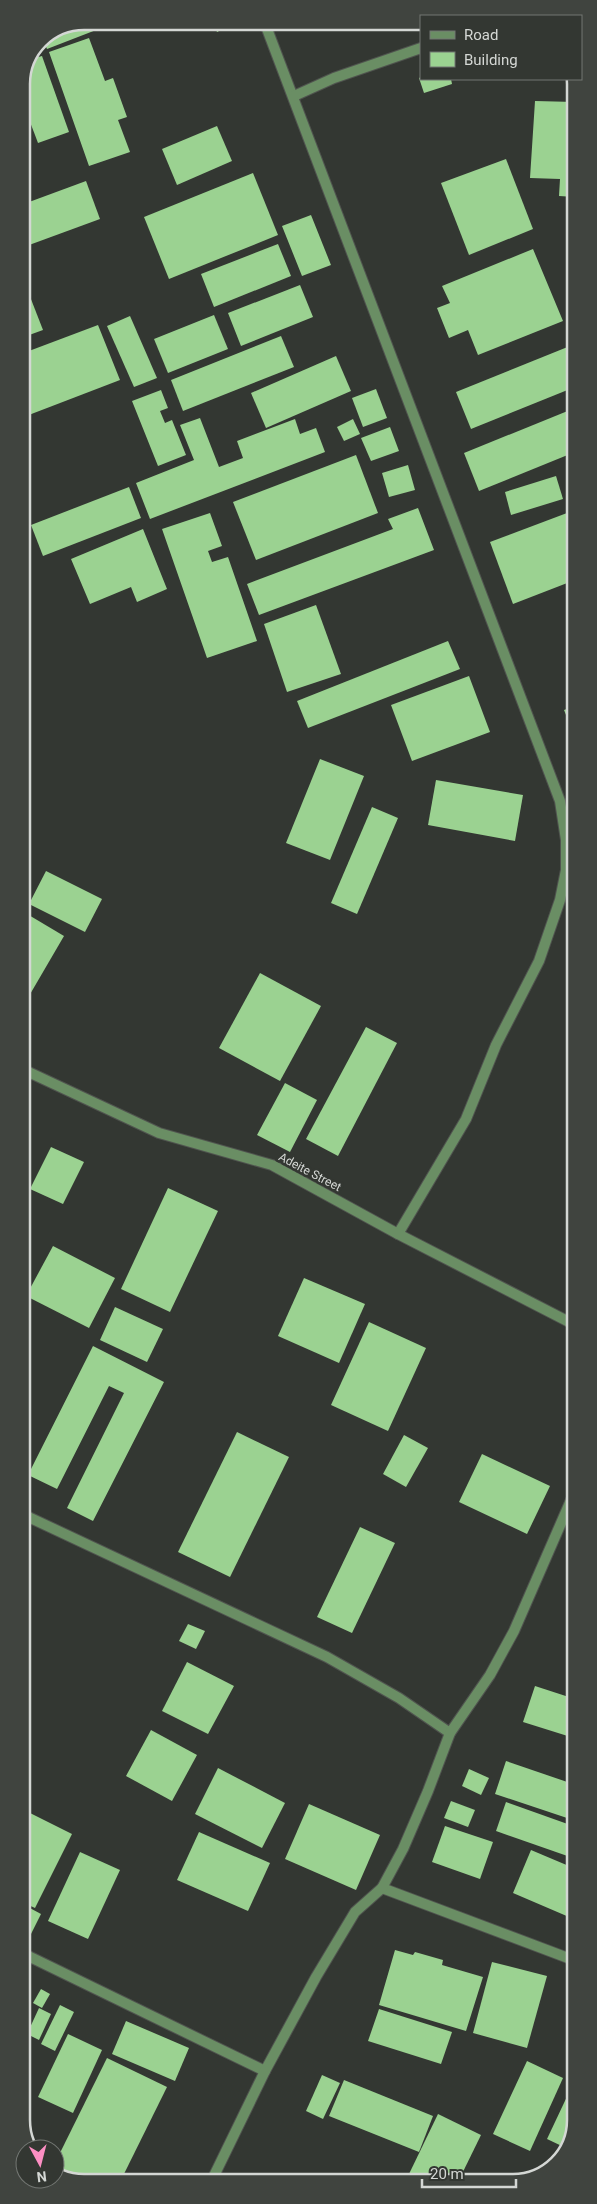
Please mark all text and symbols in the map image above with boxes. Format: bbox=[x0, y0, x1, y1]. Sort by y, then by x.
legend bbox=[420, 15, 582, 80]
text: Road bbox=[464, 26, 498, 44]
text: Building bbox=[464, 51, 518, 69]
street label: Adeite Street bbox=[276, 1150, 344, 1194]
north arrow bbox=[15, 2139, 65, 2189]
scale bar bbox=[422, 2156, 516, 2188]
text: 20 m bbox=[430, 2165, 464, 2183]
text: N bbox=[36, 2168, 47, 2185]

